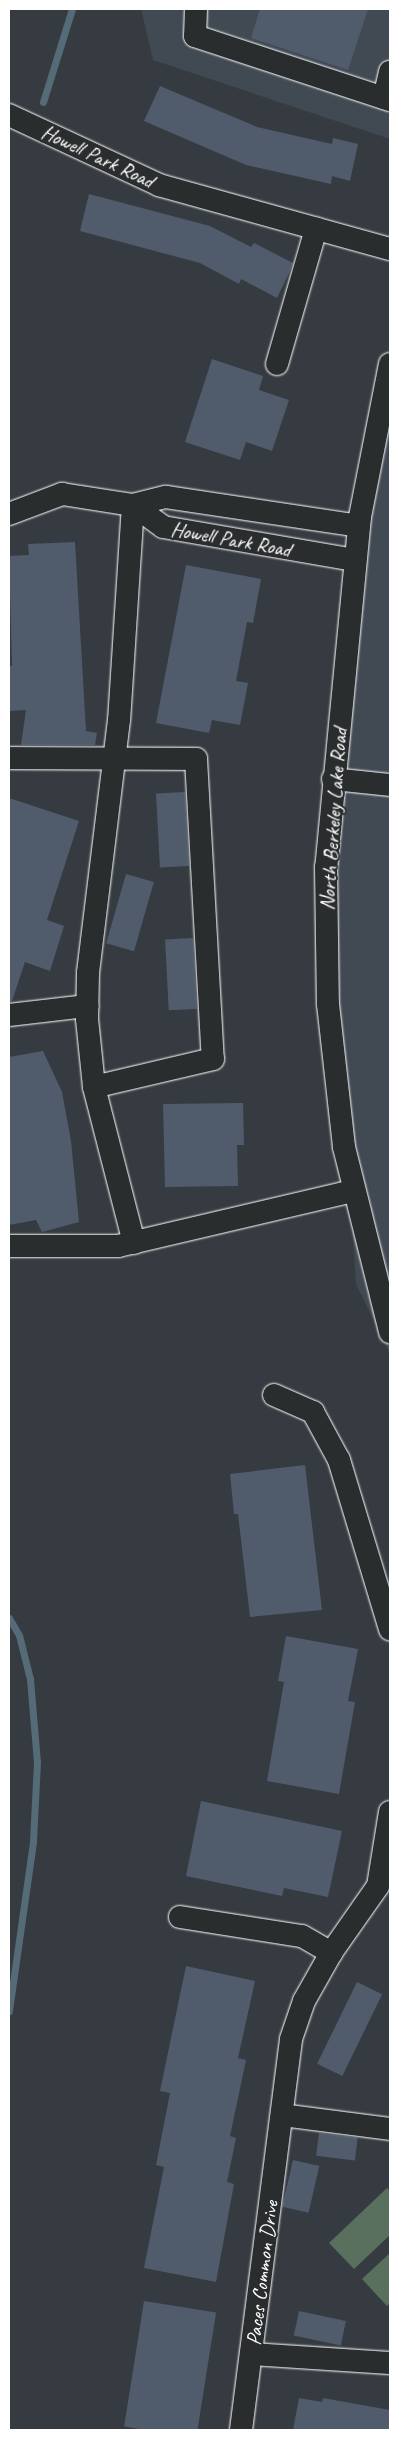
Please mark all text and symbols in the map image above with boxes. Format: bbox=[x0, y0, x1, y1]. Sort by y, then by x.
street label: Howell Park Road bbox=[37, 119, 159, 193]
street label: Howell Park Road bbox=[169, 516, 293, 562]
street label: North Berkeley Lake Road bbox=[314, 726, 352, 912]
street label: Paces Common Drive bbox=[241, 2199, 283, 2347]

